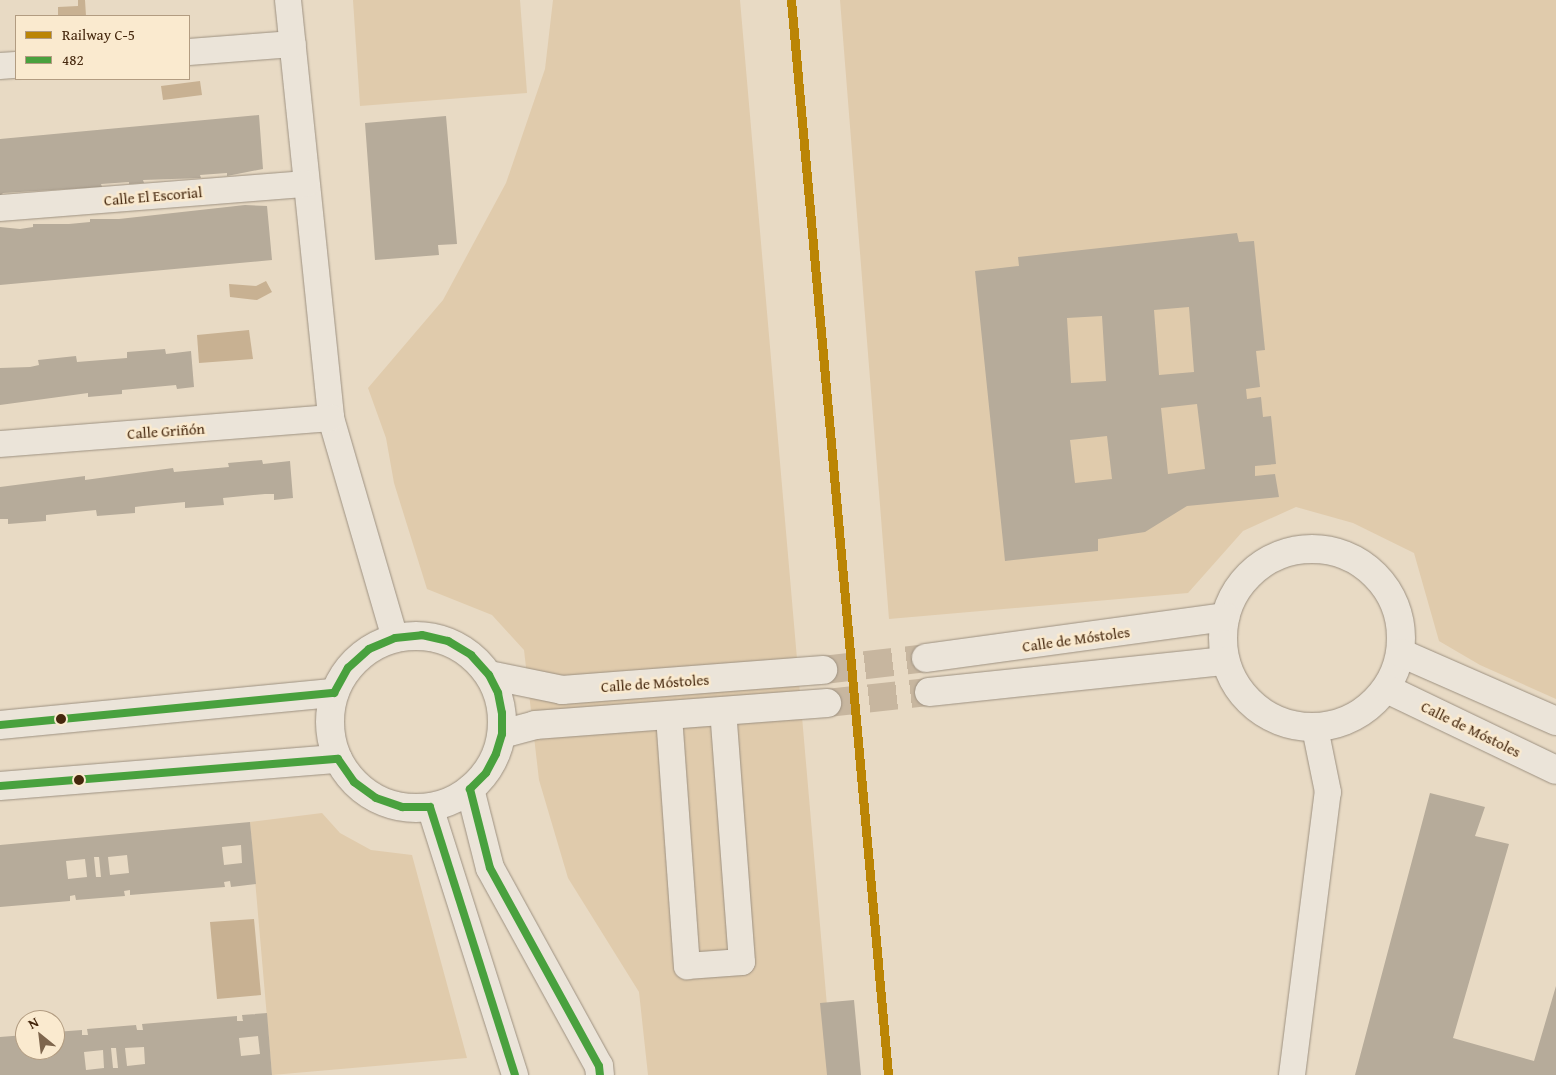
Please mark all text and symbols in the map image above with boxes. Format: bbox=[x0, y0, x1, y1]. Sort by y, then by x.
legend bbox=[15, 15, 190, 80]
text: Railway C-5 bbox=[62, 24, 135, 45]
text: 482 bbox=[62, 49, 84, 70]
street label: Calle El Escorial bbox=[103, 183, 203, 209]
street label: Calle Griñón bbox=[127, 419, 205, 443]
street label: Calle de Móstoles bbox=[1021, 623, 1131, 655]
street label: Calle de Móstoles bbox=[600, 670, 710, 696]
street label: Calle de Móstoles bbox=[1418, 697, 1524, 761]
unlabelled marker bbox=[56, 714, 66, 724]
unlabelled marker bbox=[74, 775, 84, 785]
north arrow bbox=[15, 1010, 65, 1060]
text: N bbox=[24, 1012, 42, 1034]

